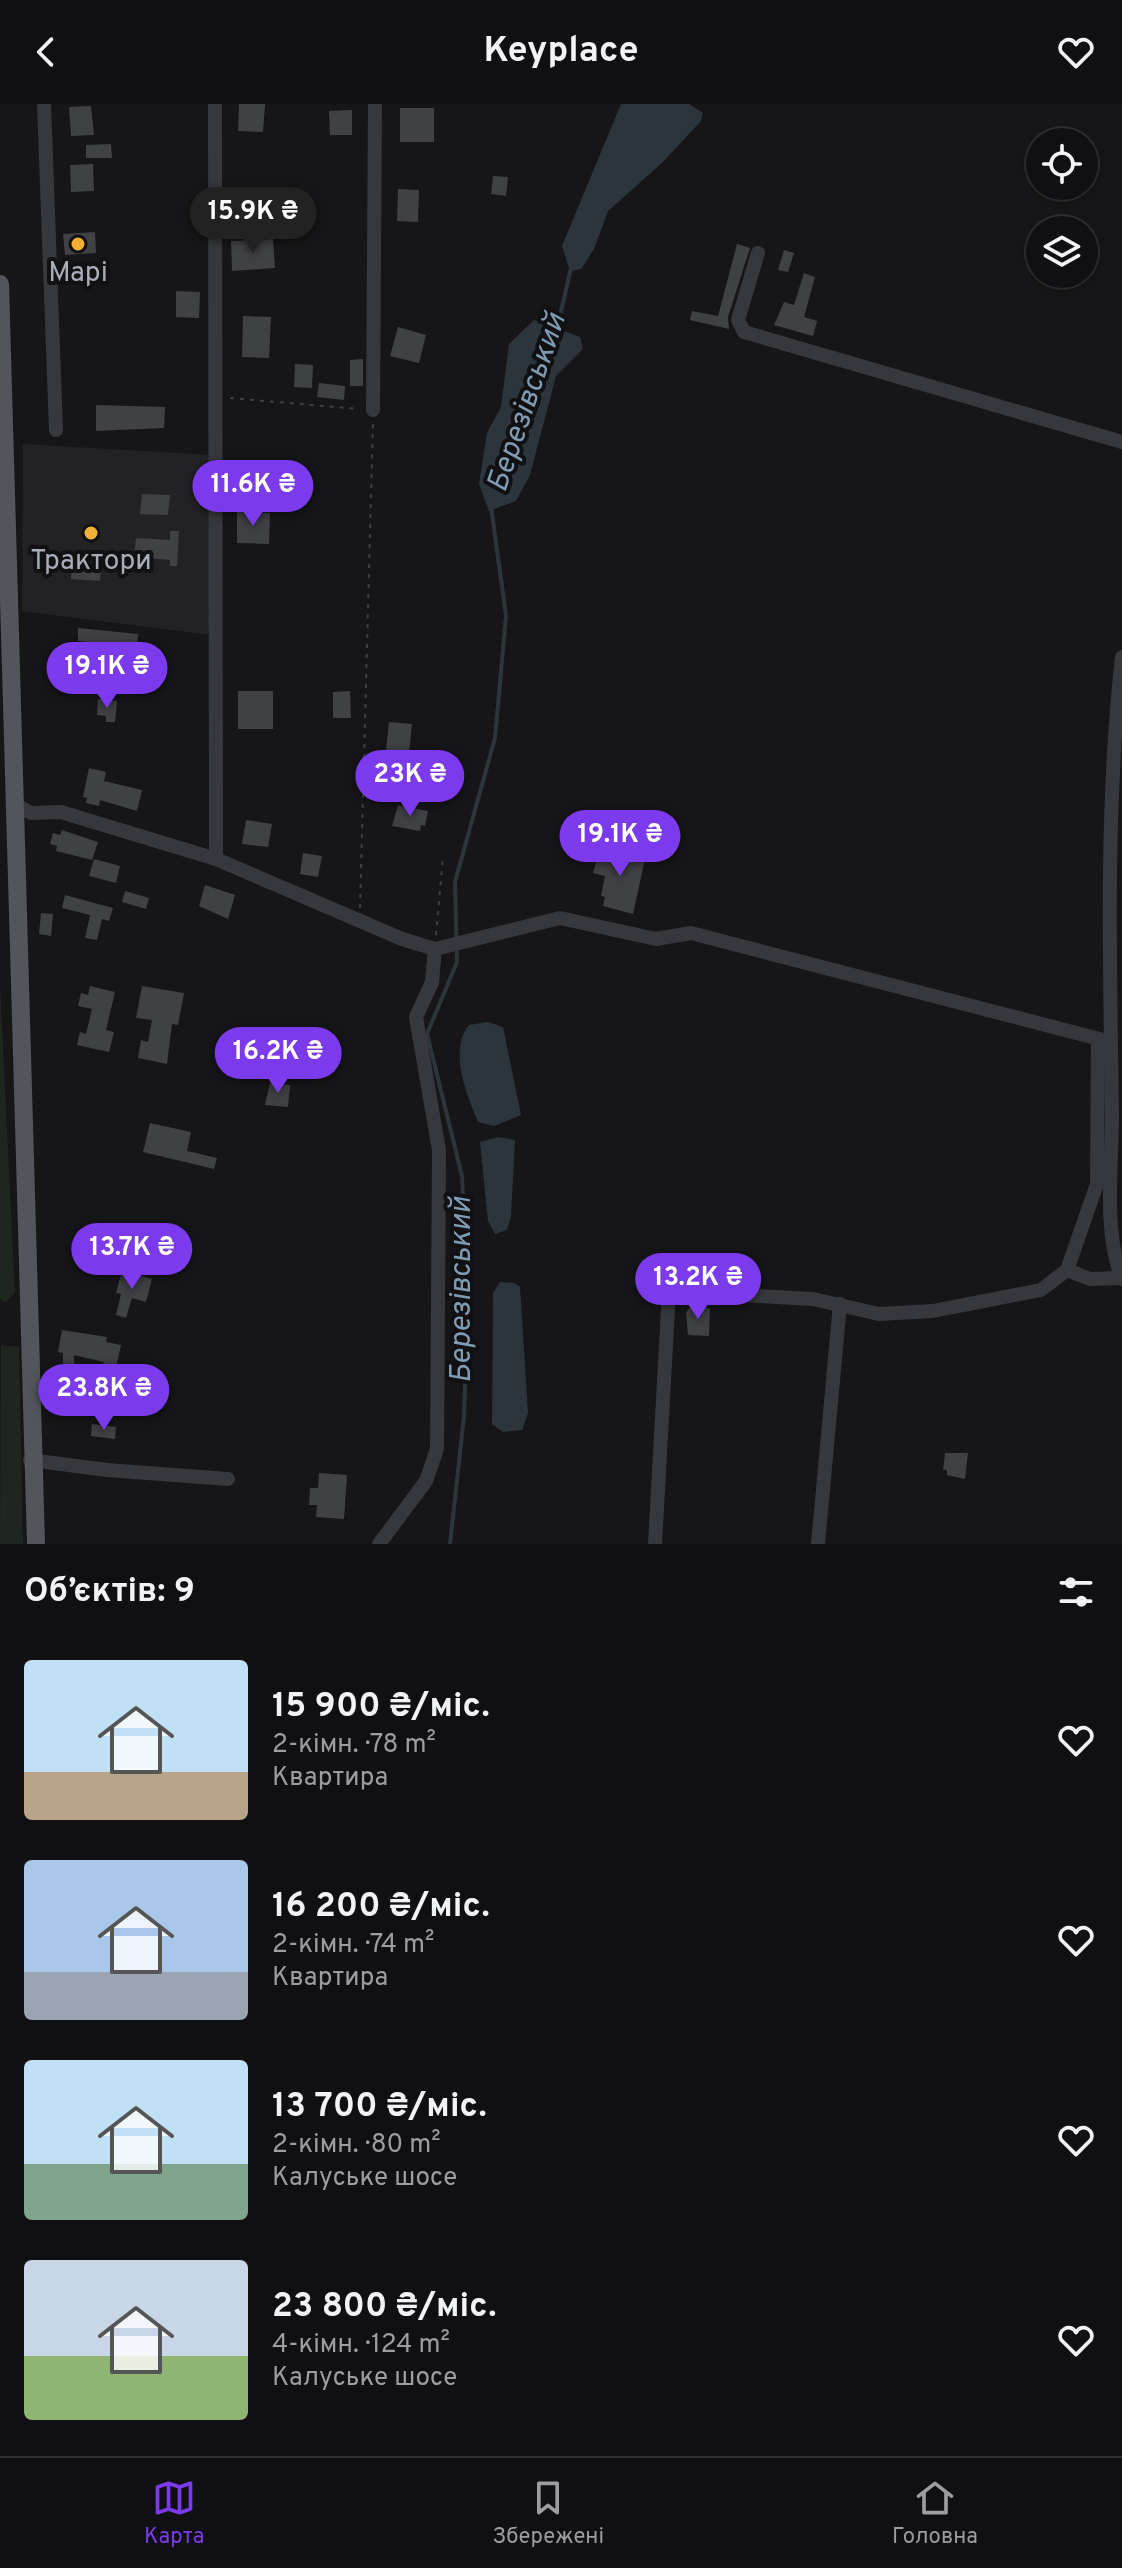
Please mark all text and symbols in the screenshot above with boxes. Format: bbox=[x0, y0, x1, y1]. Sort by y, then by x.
text: Keyplace bbox=[484, 29, 638, 75]
icon: back bbox=[24, 30, 68, 74]
icon: heart bbox=[1054, 30, 1098, 74]
map controls bbox=[1026, 128, 1098, 288]
button: locate bbox=[1026, 128, 1098, 200]
pin: 15.9K ₴ bbox=[179, 187, 327, 255]
text: 15.9K ₴ bbox=[208, 196, 298, 229]
button: layers bbox=[1026, 216, 1098, 288]
marker: Марі bbox=[69, 235, 87, 253]
place label: Марі bbox=[48, 256, 108, 292]
water label: Березівський bbox=[480, 307, 576, 497]
pin: 11.6K ₴ bbox=[179, 460, 327, 528]
text: 11.6K ₴ bbox=[210, 469, 296, 502]
marker: Трактори bbox=[82, 524, 100, 542]
place label: Трактори bbox=[30, 544, 152, 580]
pin: 19.1K ₴ bbox=[33, 642, 181, 710]
text: 19.1K ₴ bbox=[64, 651, 150, 684]
pin: 23K ₴ bbox=[354, 750, 466, 818]
text: 23K ₴ bbox=[373, 759, 447, 792]
pin: 19.1K ₴ bbox=[546, 810, 694, 878]
text: 19.1K ₴ bbox=[577, 819, 663, 852]
pin: 16.2K ₴ bbox=[204, 1027, 352, 1095]
text: 16.2K ₴ bbox=[233, 1036, 323, 1069]
water label: Березівський bbox=[444, 1195, 481, 1383]
pin: 13.7K ₴ bbox=[58, 1223, 206, 1291]
text: 13.7K ₴ bbox=[89, 1232, 175, 1265]
pin: 13.2K ₴ bbox=[624, 1253, 772, 1321]
text: 13.2K ₴ bbox=[653, 1262, 743, 1295]
pin: 23.8K ₴ bbox=[30, 1364, 178, 1432]
text: 23.8K ₴ bbox=[56, 1373, 152, 1406]
icon: filters bbox=[1054, 1570, 1098, 1614]
text: Об’єктів: 9 bbox=[24, 1571, 195, 1614]
text: 15 900 ₴/міс. bbox=[272, 1686, 490, 1729]
icon: home bbox=[88, 1692, 184, 1788]
icon: heart bbox=[1054, 1718, 1098, 1762]
text: 2-кімн. · 78 m² bbox=[272, 1729, 436, 1762]
text: Квартира bbox=[272, 1762, 388, 1795]
text: 16 200 ₴/міс. bbox=[272, 1886, 490, 1929]
icon: home bbox=[88, 1892, 184, 1988]
icon: heart bbox=[1054, 1918, 1098, 1962]
text: 2-кімн. · 74 m² bbox=[272, 1929, 434, 1962]
text: Квартира bbox=[272, 1962, 388, 1995]
text: 13 700 ₴/міс. bbox=[272, 2086, 487, 2129]
icon: home bbox=[88, 2092, 184, 2188]
icon: heart bbox=[1054, 2118, 1098, 2162]
text: 2-кімн. · 80 m² bbox=[272, 2129, 441, 2162]
text: Калуське шосе bbox=[272, 2162, 457, 2195]
text: 23 800 ₴/міс. bbox=[272, 2286, 496, 2329]
icon: home bbox=[88, 2292, 184, 2388]
icon: heart bbox=[1054, 2318, 1098, 2362]
text: 4-кімн. · 124 m² bbox=[272, 2329, 450, 2362]
text: Калуське шосе bbox=[272, 2362, 457, 2395]
tab: Карта bbox=[144, 2476, 204, 2551]
tab: Збережені bbox=[492, 2476, 604, 2551]
tab: Головна bbox=[892, 2476, 978, 2551]

